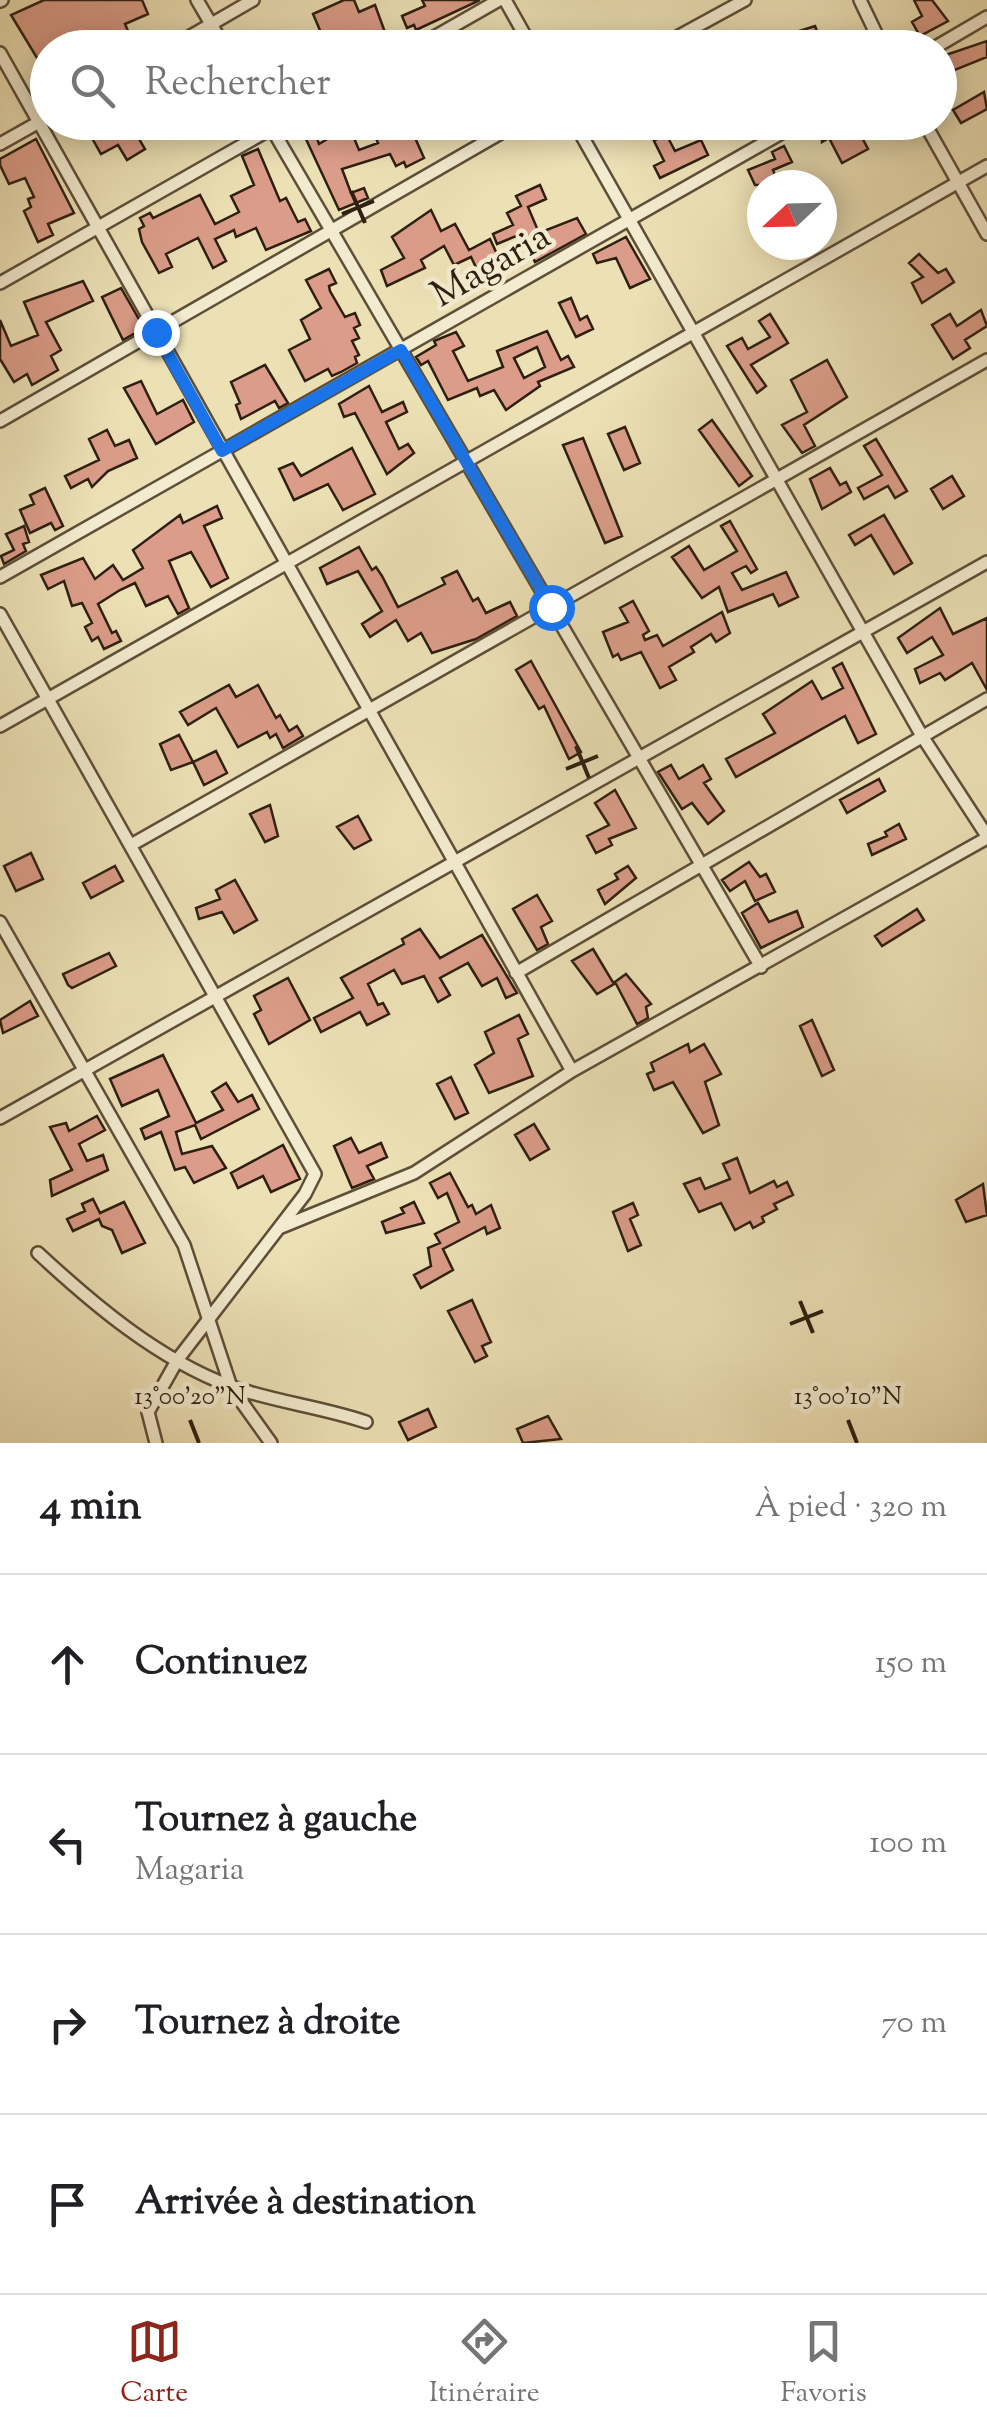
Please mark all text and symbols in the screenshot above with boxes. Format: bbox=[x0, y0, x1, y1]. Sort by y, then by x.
search box bbox=[30, 30, 957, 140]
icon: search bbox=[65, 58, 120, 113]
text: Rechercher bbox=[145, 58, 331, 112]
north arrow bbox=[747, 170, 837, 260]
street label: Magaria bbox=[422, 212, 562, 323]
route end bbox=[134, 310, 180, 356]
route start bbox=[529, 585, 575, 631]
text: 13°00'20"N bbox=[134, 1380, 246, 1416]
text: 13°00'10"N bbox=[794, 1380, 902, 1416]
text: 4 min bbox=[40, 1478, 142, 1538]
text: À pied · 320 m bbox=[755, 1485, 947, 1531]
icon: ahead bbox=[40, 1637, 95, 1692]
text: Continuez bbox=[135, 1637, 307, 1691]
text: 150 m bbox=[875, 1641, 947, 1687]
text: Tournez à gauche bbox=[135, 1794, 417, 1848]
icon: left bbox=[40, 1817, 95, 1872]
text: 100 m bbox=[869, 1821, 947, 1867]
text: Magaria bbox=[135, 1848, 244, 1894]
icon: right bbox=[40, 1997, 95, 2052]
text: Tournez à droite bbox=[135, 1997, 401, 2051]
text: 70 m bbox=[881, 2001, 947, 2047]
icon: arrive bbox=[40, 2177, 95, 2232]
text: Arrivée à destination bbox=[135, 2177, 476, 2231]
tab: Carte bbox=[120, 2314, 188, 2414]
tab: Itinéraire bbox=[429, 2314, 540, 2414]
tab: Favoris bbox=[780, 2314, 867, 2414]

